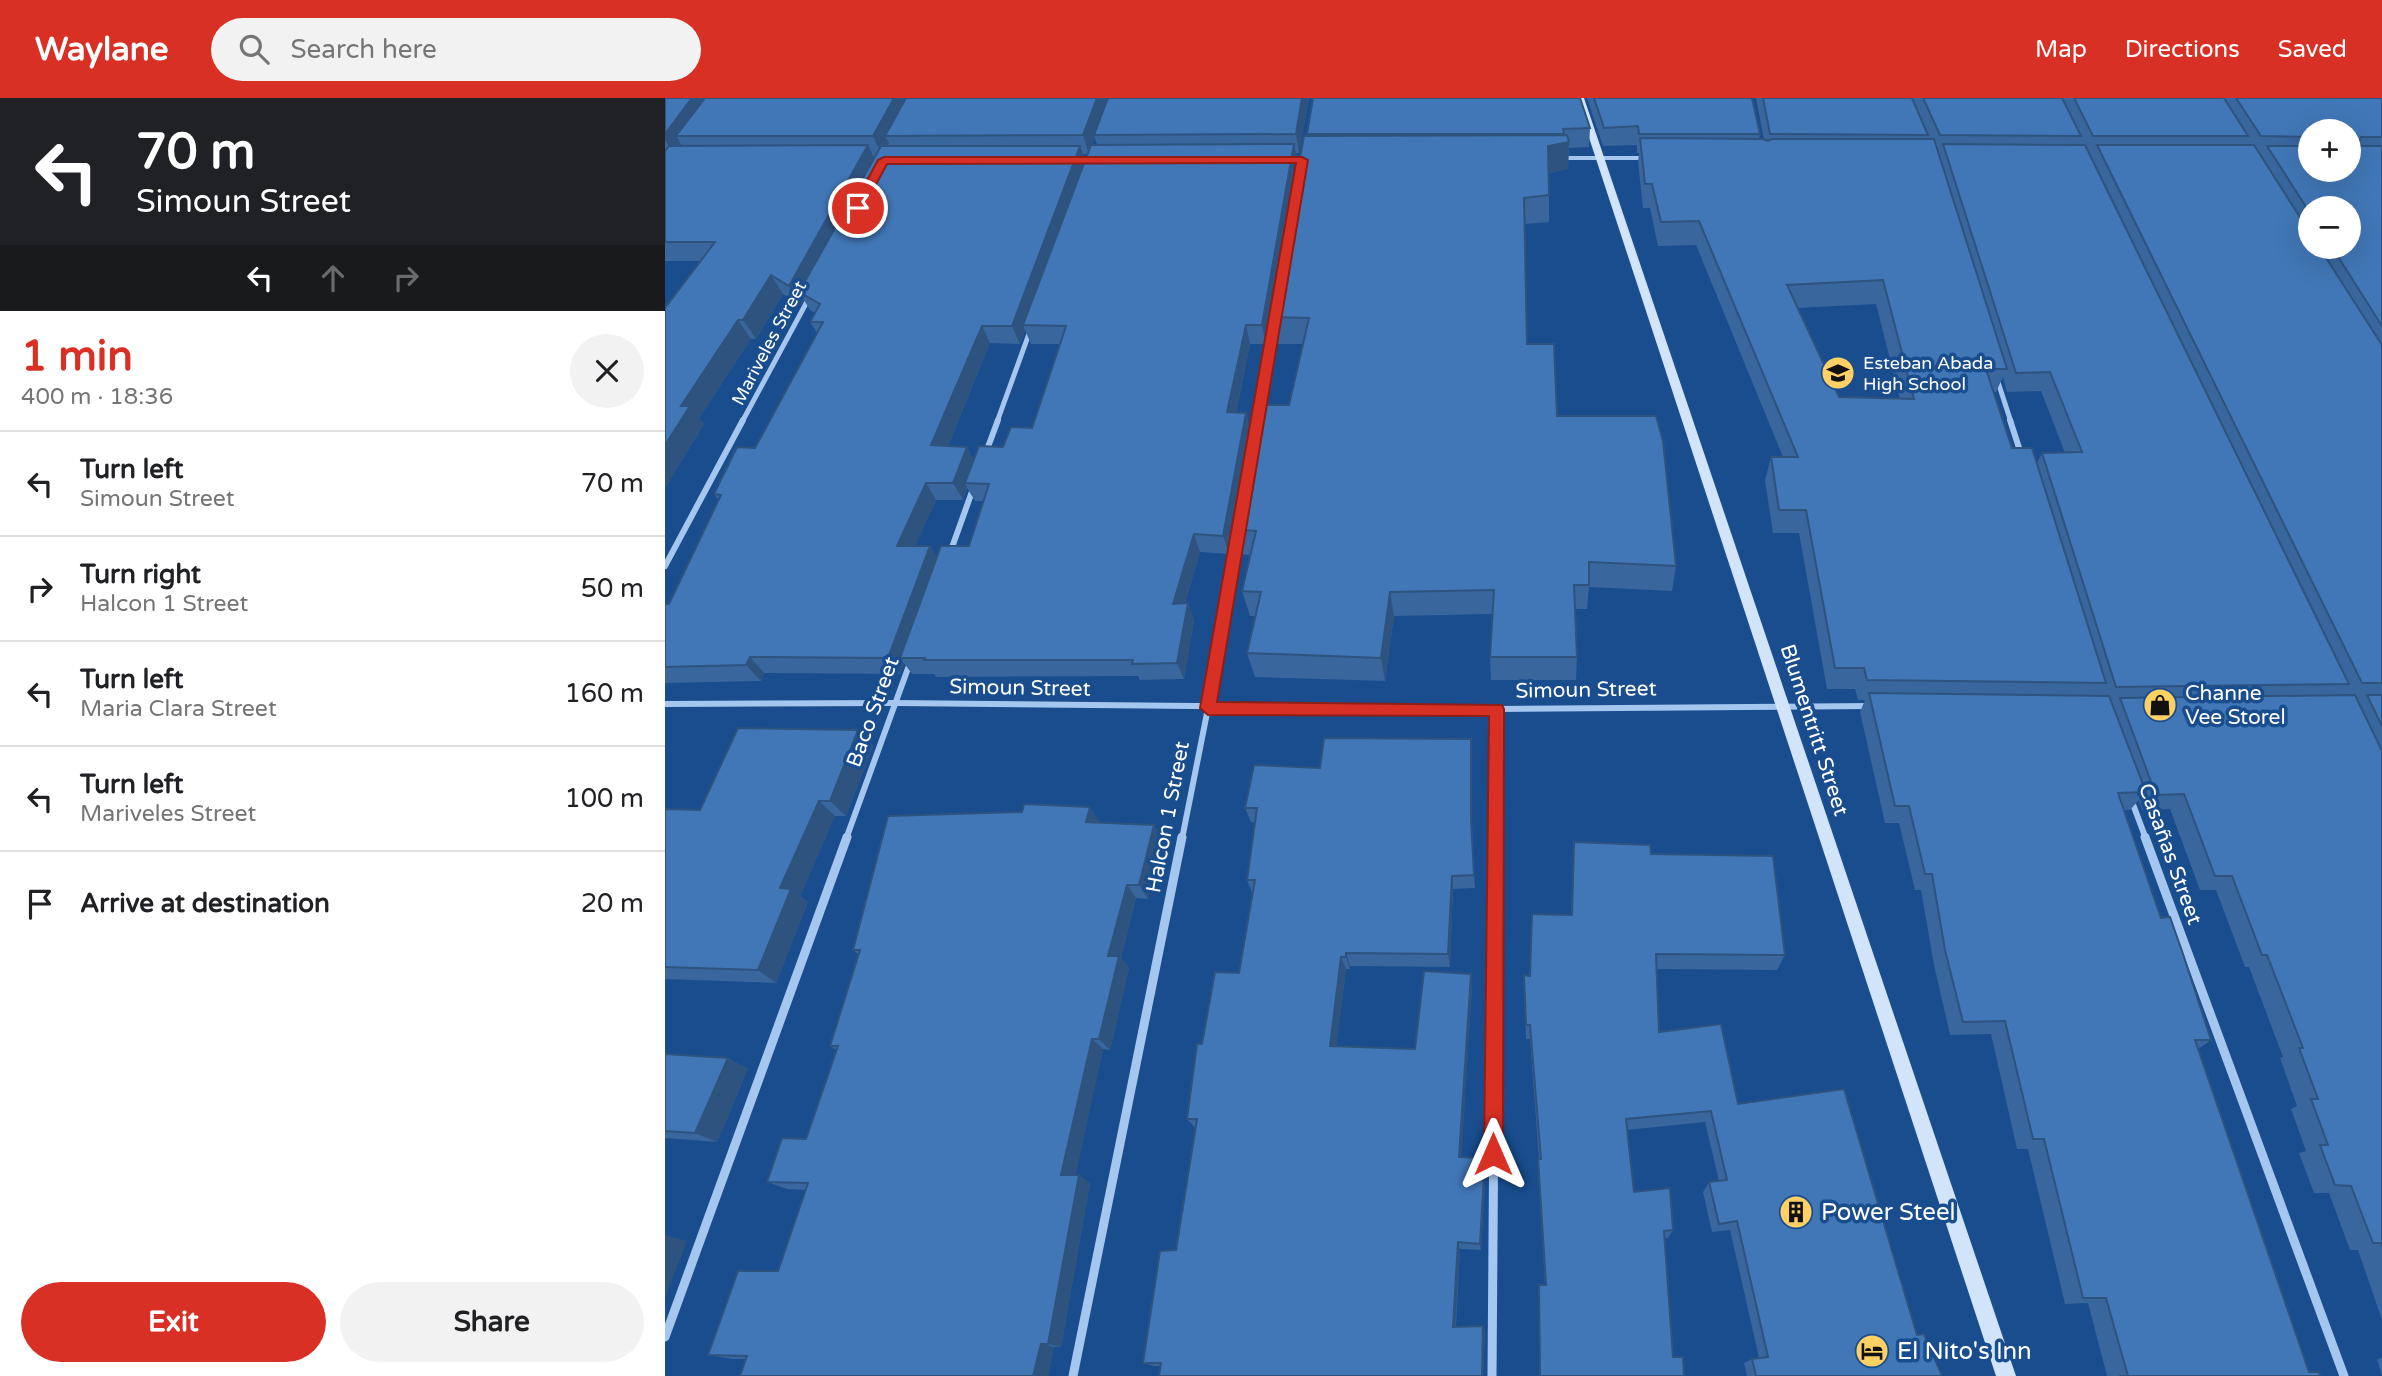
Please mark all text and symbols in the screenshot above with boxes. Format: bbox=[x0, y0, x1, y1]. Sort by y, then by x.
search box bbox=[211, 18, 701, 81]
text: Waylane bbox=[35, 30, 169, 69]
icon: search bbox=[235, 30, 273, 68]
text: Search here bbox=[291, 34, 437, 65]
text: Map bbox=[2035, 35, 2087, 64]
text: Directions bbox=[2125, 35, 2240, 64]
text: Saved bbox=[2278, 35, 2347, 64]
map controls bbox=[2298, 119, 2361, 259]
button: + bbox=[2298, 119, 2361, 182]
text: 70 m bbox=[136, 123, 255, 182]
icon: left bbox=[21, 126, 112, 217]
pin bbox=[828, 178, 888, 238]
text: Simoun Street bbox=[136, 183, 351, 221]
icon: arrive bbox=[839, 189, 877, 227]
button: − bbox=[2298, 196, 2361, 259]
icon: left bbox=[241, 259, 279, 297]
icon: ahead bbox=[314, 259, 352, 297]
icon: right bbox=[387, 259, 425, 297]
street label: Mariveles Street bbox=[727, 277, 811, 409]
text: 1 min bbox=[21, 331, 133, 382]
button: close bbox=[570, 334, 644, 408]
place label: Esteban Abada High School bbox=[1863, 352, 1993, 395]
school or university icon: Esteban Abada High School bbox=[1819, 354, 1857, 392]
text: 400 m · 18:36 bbox=[21, 383, 173, 411]
text: Turn left bbox=[80, 454, 183, 485]
icon: left bbox=[21, 465, 59, 503]
text: 70 m bbox=[581, 468, 644, 499]
text: Simoun Street bbox=[80, 485, 235, 513]
text: Turn right bbox=[80, 559, 201, 590]
icon: right bbox=[21, 570, 59, 608]
text: 50 m bbox=[581, 573, 644, 604]
text: Halcon 1 Street bbox=[80, 590, 248, 618]
street label: Blumentritt Street bbox=[1774, 641, 1854, 819]
street label: Baco Street bbox=[841, 653, 905, 771]
text: Turn left bbox=[80, 664, 183, 695]
street label: Simoun Street bbox=[949, 674, 1091, 702]
icon: left bbox=[21, 675, 59, 713]
street label: Simoun Street bbox=[1515, 676, 1657, 704]
text: 160 m bbox=[564, 678, 644, 709]
place label: Channe Vee Storel bbox=[2185, 681, 2286, 730]
shop icon: Channe Vee Storel bbox=[2141, 686, 2179, 724]
text: Maria Clara Street bbox=[80, 695, 277, 723]
street label: Halcon 1 Street bbox=[1141, 739, 1195, 895]
text: Turn left bbox=[80, 769, 183, 800]
icon: left bbox=[21, 780, 59, 818]
street label: Casañas Street bbox=[2133, 780, 2207, 928]
text: 100 m bbox=[564, 783, 644, 814]
text: Mariveles Street bbox=[80, 800, 256, 828]
icon: arrive bbox=[21, 885, 59, 923]
text: Arrive at destination bbox=[80, 888, 330, 919]
text: 20 m bbox=[581, 888, 644, 919]
position arrow bbox=[1456, 1117, 1530, 1191]
building icon: Power Steel bbox=[1777, 1193, 1815, 1231]
place label: Power Steel bbox=[1821, 1198, 1955, 1227]
button: Exit bbox=[21, 1282, 326, 1362]
button: Share bbox=[340, 1282, 644, 1362]
hotel icon: El Nito's Inn bbox=[1853, 1332, 1891, 1370]
place label: El Nito's Inn bbox=[1897, 1337, 2032, 1366]

